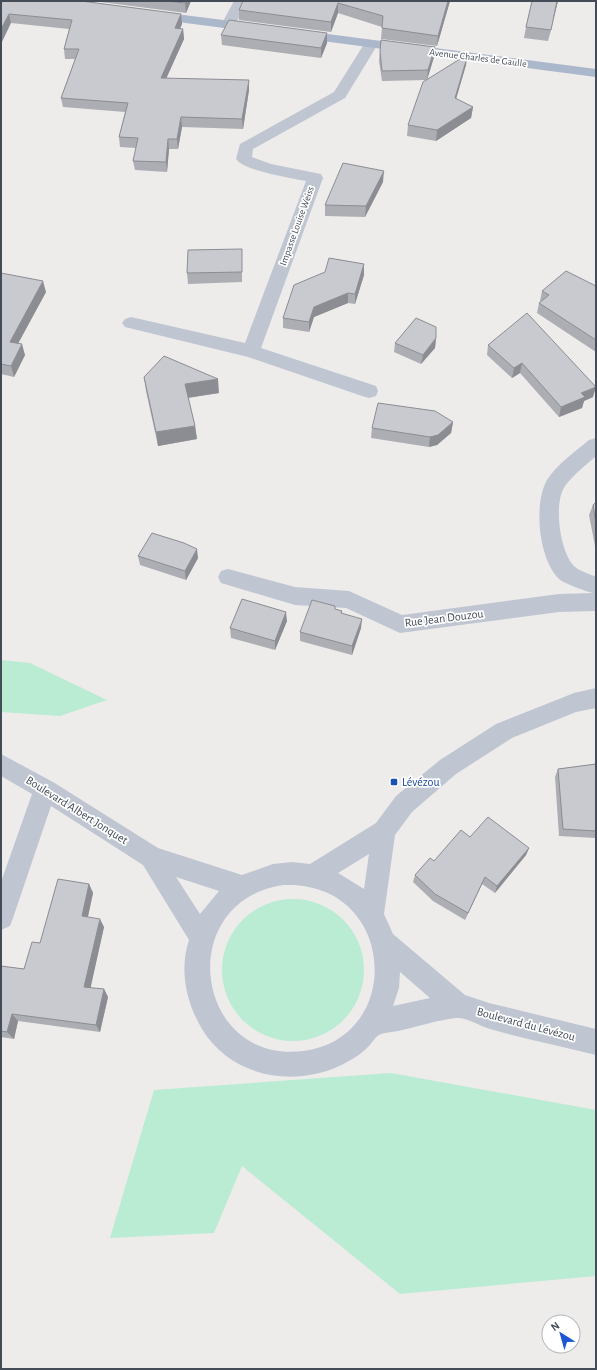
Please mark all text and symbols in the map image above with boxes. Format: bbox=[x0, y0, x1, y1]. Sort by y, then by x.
street label: Avenue Charles de Gaulle bbox=[429, 47, 528, 69]
street label: Impasse Louise Weiss bbox=[278, 185, 316, 267]
street label: Rue Jean Douzou bbox=[404, 607, 484, 629]
street label: Boulevard Albert Jonquet bbox=[24, 774, 130, 846]
place label: Lévézou bbox=[402, 776, 440, 788]
marker: Lévézou bbox=[389, 777, 399, 787]
street label: Boulevard du Lévézou bbox=[476, 1005, 576, 1043]
north arrow bbox=[541, 1314, 581, 1354]
text: N bbox=[549, 1320, 562, 1333]

